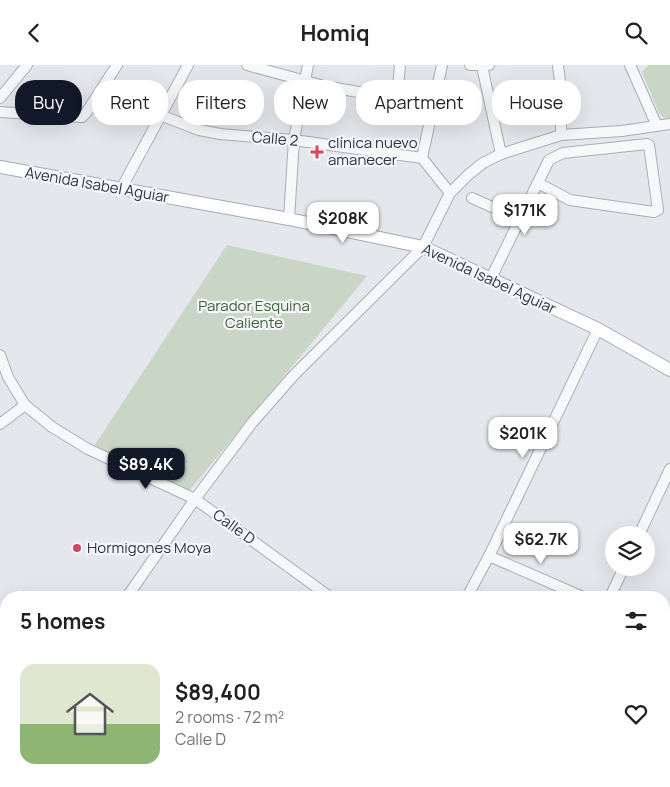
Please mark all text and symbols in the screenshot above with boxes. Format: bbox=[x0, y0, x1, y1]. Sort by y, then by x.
text: Homiq bbox=[301, 18, 370, 48]
icon: back bbox=[20, 19, 48, 47]
icon: search bbox=[622, 19, 650, 47]
chip: Buy bbox=[15, 80, 82, 125]
chip: Rent bbox=[92, 80, 168, 125]
chip: Filters bbox=[178, 80, 264, 125]
chip: New bbox=[274, 80, 346, 125]
chip: Apartment bbox=[356, 80, 482, 125]
chip: House bbox=[492, 80, 581, 125]
street label: Calle 2 bbox=[251, 126, 299, 151]
place label: clínica nuevo amanecer bbox=[328, 132, 418, 170]
marker: clínica nuevo amanecer bbox=[310, 145, 324, 159]
street label: Avenida Isabel Aguiar bbox=[23, 162, 171, 208]
pin: $171K bbox=[490, 193, 560, 236]
text: $171K bbox=[504, 199, 546, 221]
pin: $208K bbox=[308, 201, 378, 244]
text: $208K bbox=[318, 207, 368, 229]
street label: Avenida Isabel Aguiar bbox=[419, 238, 560, 319]
park label: Parador Esquina Caliente bbox=[198, 295, 310, 333]
pin: $201K bbox=[488, 417, 558, 459]
text: $201K bbox=[499, 422, 547, 444]
pin: $89.4K bbox=[105, 447, 187, 490]
text: $89.4K bbox=[119, 453, 173, 475]
street label: Calle D bbox=[209, 504, 260, 549]
pin: $62.7K bbox=[500, 523, 582, 565]
map controls bbox=[605, 526, 655, 576]
button: layers bbox=[605, 526, 655, 576]
text: $62.7K bbox=[514, 528, 568, 550]
place label: Hormigones Moya bbox=[87, 537, 211, 558]
marker: Hormigones Moya bbox=[71, 542, 83, 554]
text: 5 homes bbox=[20, 607, 105, 635]
icon: filters bbox=[622, 607, 650, 635]
text: $89,400 bbox=[175, 678, 261, 706]
icon: home bbox=[60, 684, 120, 744]
icon: heart bbox=[622, 700, 650, 728]
text: 2 rooms · 72 m² bbox=[175, 706, 284, 728]
text: Calle D bbox=[175, 728, 226, 750]

